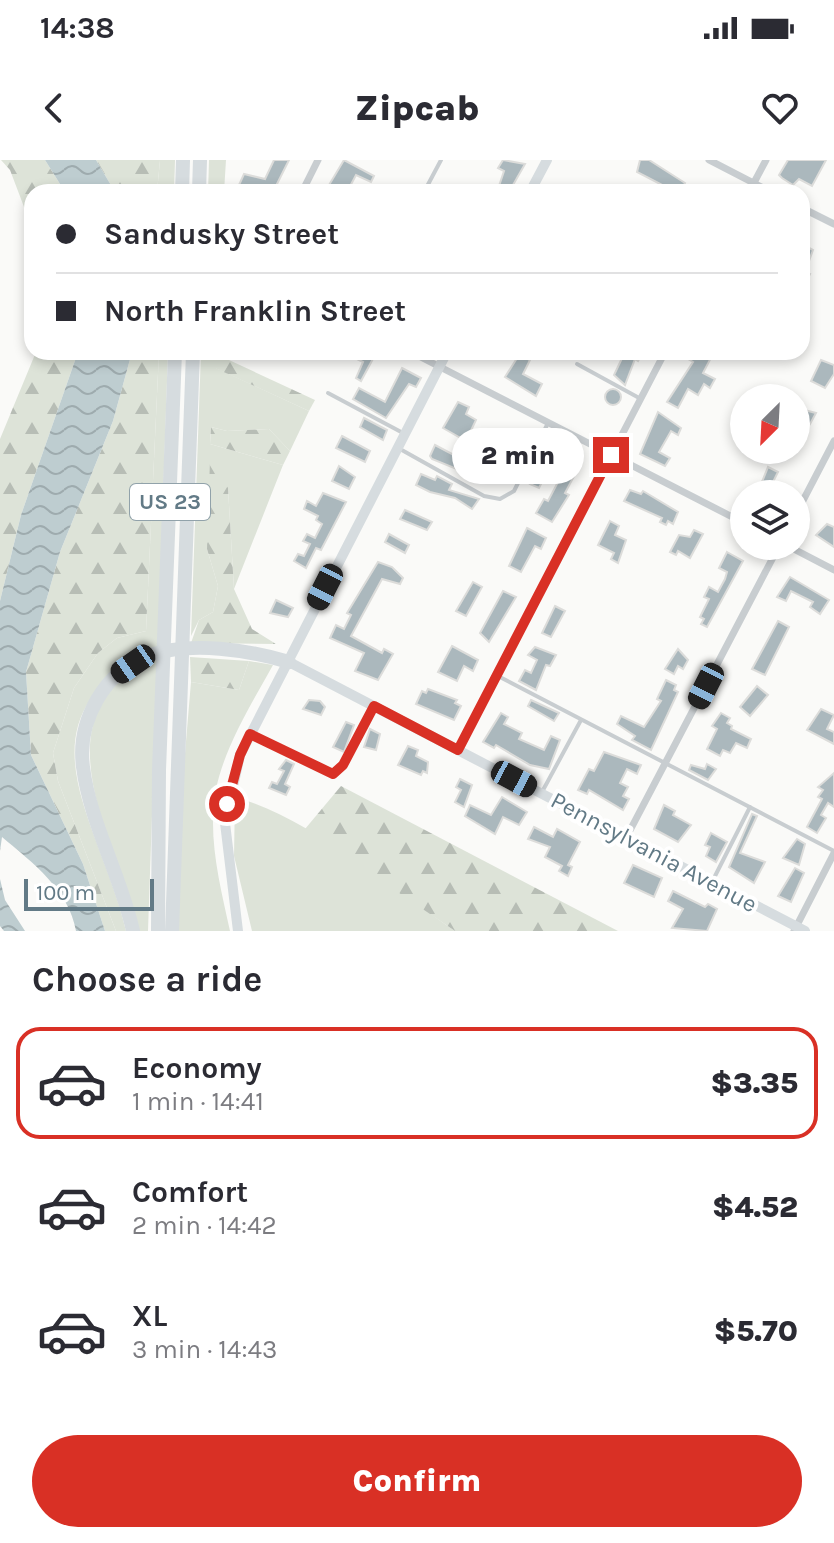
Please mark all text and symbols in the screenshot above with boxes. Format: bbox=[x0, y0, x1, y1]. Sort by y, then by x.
text: 14:38 bbox=[40, 10, 115, 46]
icon: back bbox=[32, 86, 76, 130]
icon: heart bbox=[758, 86, 802, 130]
text: Zipcab bbox=[355, 87, 479, 129]
text: Sandusky Street bbox=[104, 216, 339, 252]
text: North Franklin Street bbox=[104, 293, 406, 329]
north arrow bbox=[730, 384, 810, 464]
map controls bbox=[730, 384, 810, 560]
callout: 2 min bbox=[451, 427, 583, 483]
route end bbox=[593, 437, 629, 473]
text: 2 min bbox=[481, 440, 555, 471]
button: layers bbox=[730, 480, 810, 560]
road number: US 23 bbox=[130, 484, 210, 520]
car bbox=[303, 560, 347, 614]
car bbox=[106, 640, 160, 688]
car bbox=[684, 659, 728, 713]
car bbox=[487, 757, 541, 801]
route start bbox=[209, 786, 245, 822]
street label: Pennsylvania Avenue bbox=[546, 786, 762, 918]
scale bar bbox=[24, 875, 154, 911]
text: 100 m bbox=[36, 880, 95, 906]
text: Choose a ride bbox=[32, 958, 262, 1000]
icon: car bbox=[36, 1047, 108, 1119]
text: Economy bbox=[132, 1050, 262, 1086]
text: $3.35 bbox=[711, 1065, 798, 1101]
text: 1 min · 14:41 bbox=[132, 1086, 264, 1117]
icon: car bbox=[36, 1171, 108, 1243]
text: Comfort bbox=[132, 1174, 248, 1210]
text: $4.52 bbox=[712, 1189, 798, 1225]
text: 2 min · 14:42 bbox=[132, 1210, 277, 1241]
icon: car bbox=[36, 1295, 108, 1367]
text: XL bbox=[132, 1298, 167, 1334]
text: $5.70 bbox=[714, 1313, 798, 1349]
text: 3 min · 14:43 bbox=[132, 1334, 277, 1365]
button: Confirm bbox=[32, 1435, 802, 1527]

